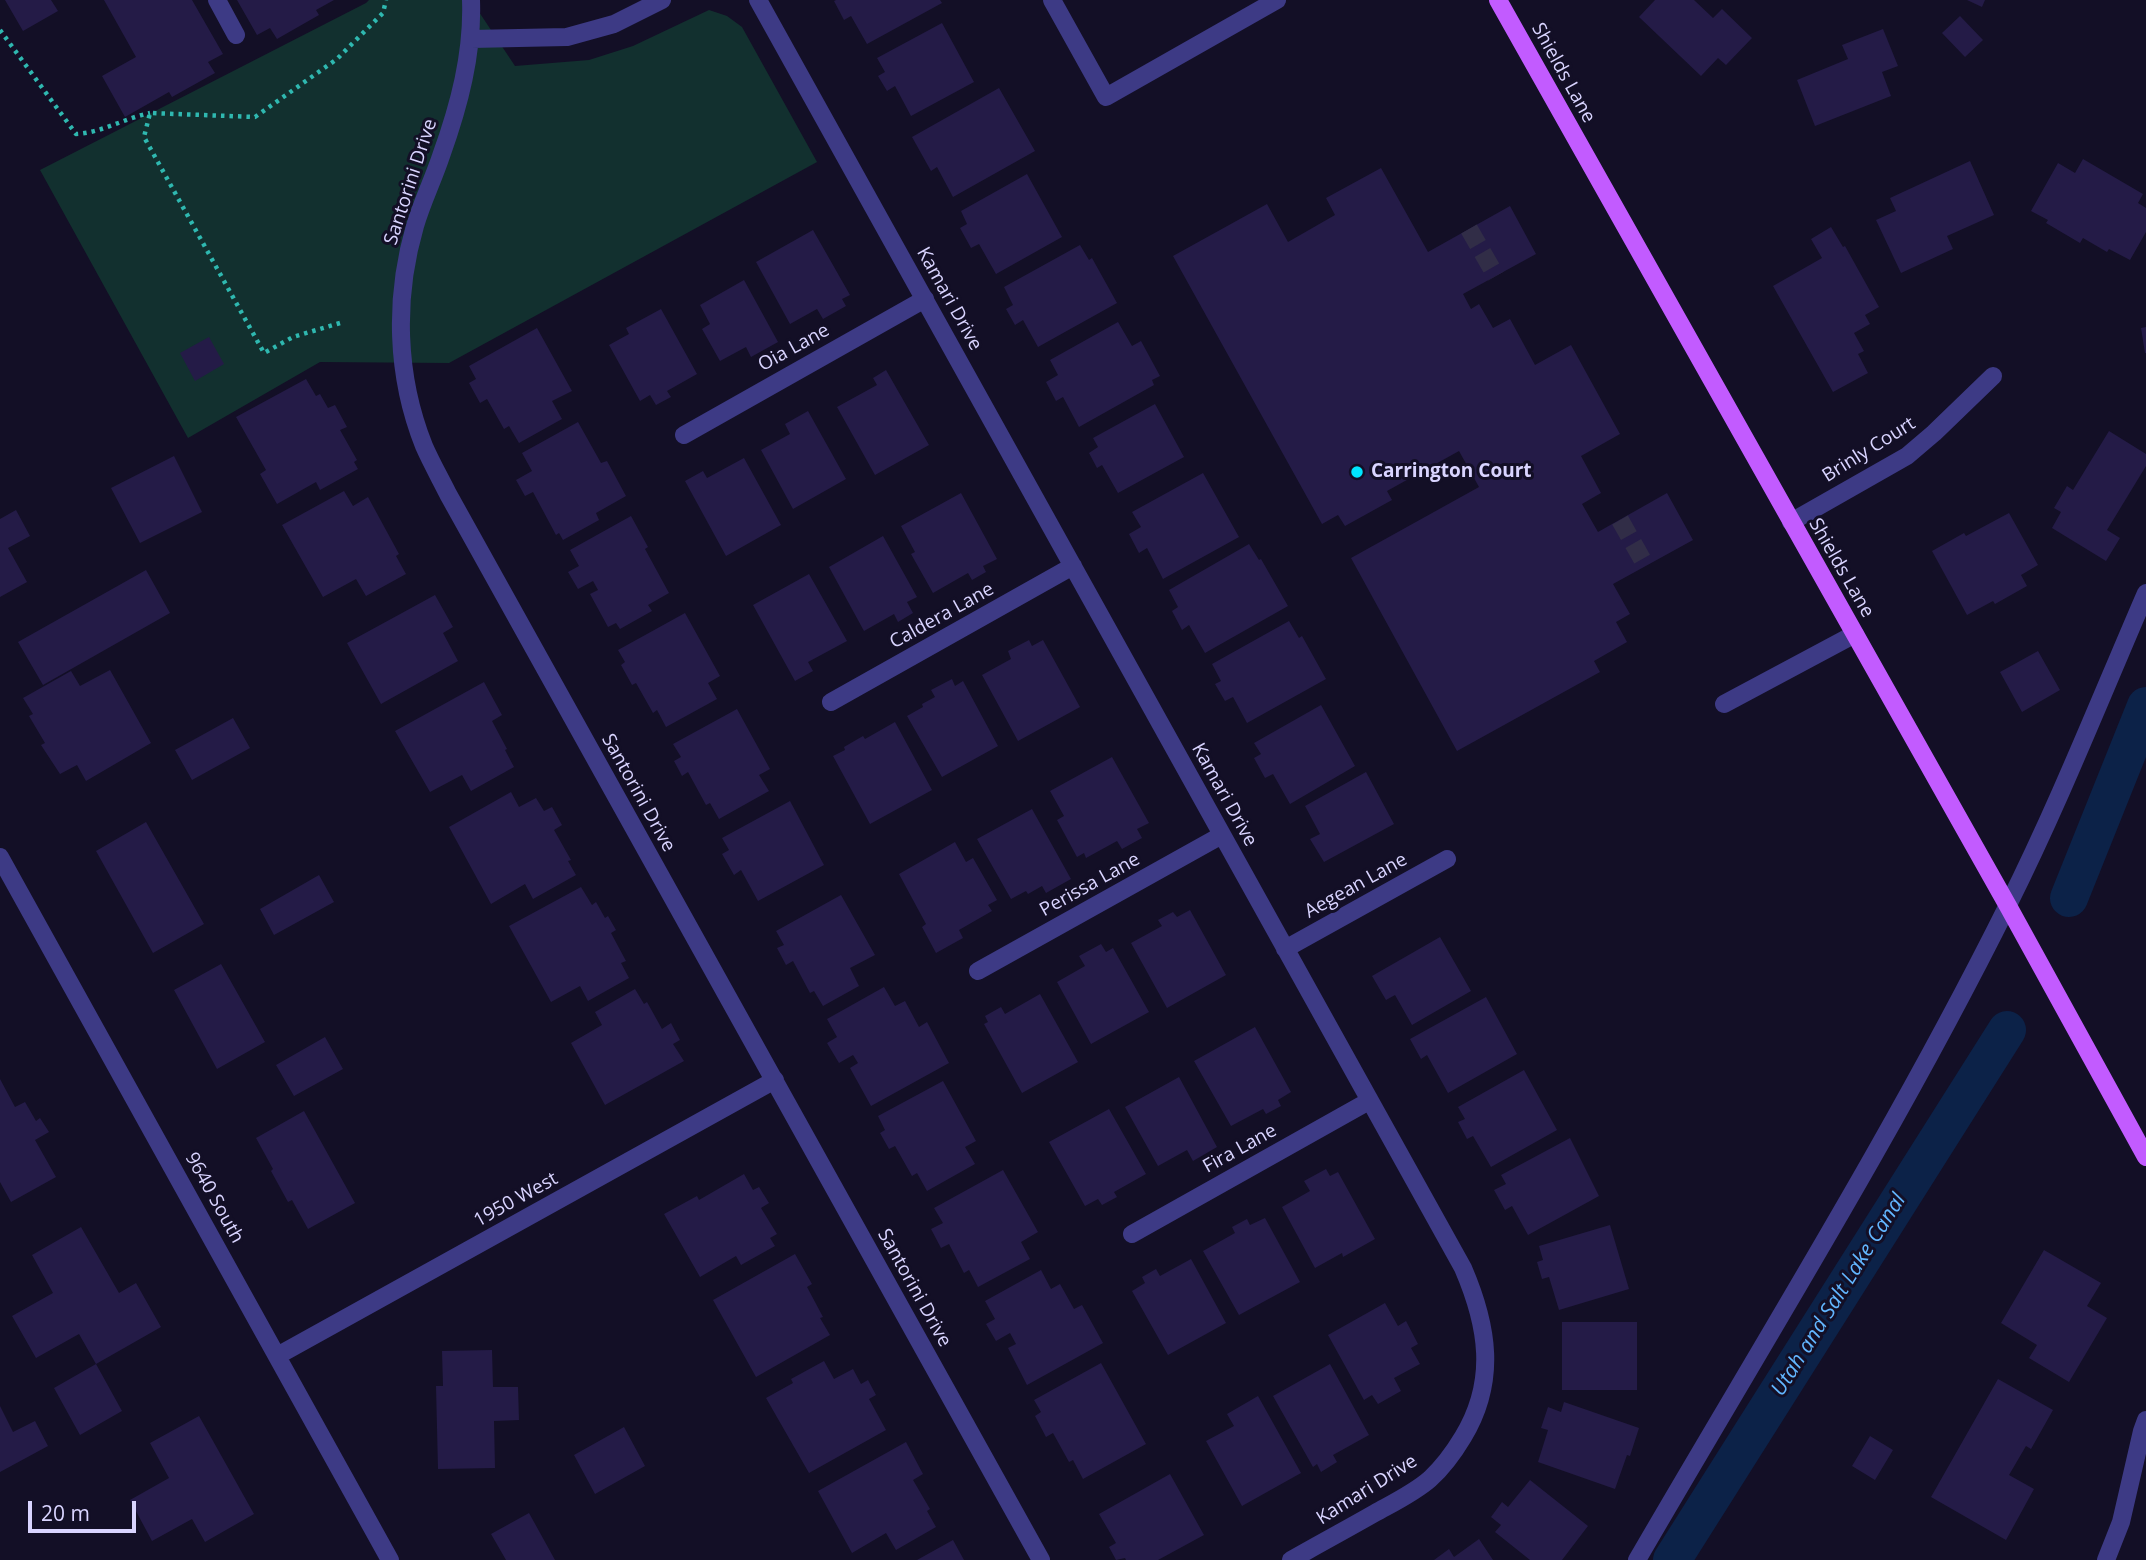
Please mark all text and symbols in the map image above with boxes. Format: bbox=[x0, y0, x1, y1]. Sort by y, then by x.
street label: Shields Lane bbox=[1526, 19, 1600, 127]
street label: Santorini Drive bbox=[380, 116, 442, 248]
street label: Kamari Drive bbox=[911, 243, 987, 355]
street label: Oia Lane bbox=[754, 319, 834, 377]
street label: Brinly Court bbox=[1818, 412, 1920, 488]
place label: Carrington Court bbox=[1371, 461, 1532, 483]
marker: Carrington Court bbox=[1349, 464, 1365, 480]
street label: Shields Lane bbox=[1803, 514, 1879, 622]
street label: Caldera Lane bbox=[886, 578, 998, 654]
street label: Santorini Drive bbox=[596, 730, 680, 856]
street label: Kamari Drive bbox=[1186, 739, 1262, 851]
street label: Perissa Lane bbox=[1036, 848, 1144, 922]
street label: Aegean Lane bbox=[1301, 848, 1411, 924]
street label: Fira Lane bbox=[1199, 1119, 1281, 1179]
street label: 9640 South bbox=[180, 1149, 248, 1247]
street label: 1950 West bbox=[470, 1168, 562, 1232]
water label: Utah and Salt Lake Canal bbox=[1766, 1189, 1912, 1401]
street label: Santorini Drive bbox=[872, 1225, 956, 1351]
street label: Kamari Drive bbox=[1312, 1450, 1422, 1530]
scale bar bbox=[32, 1486, 140, 1530]
text: 20 m bbox=[41, 1499, 90, 1527]

